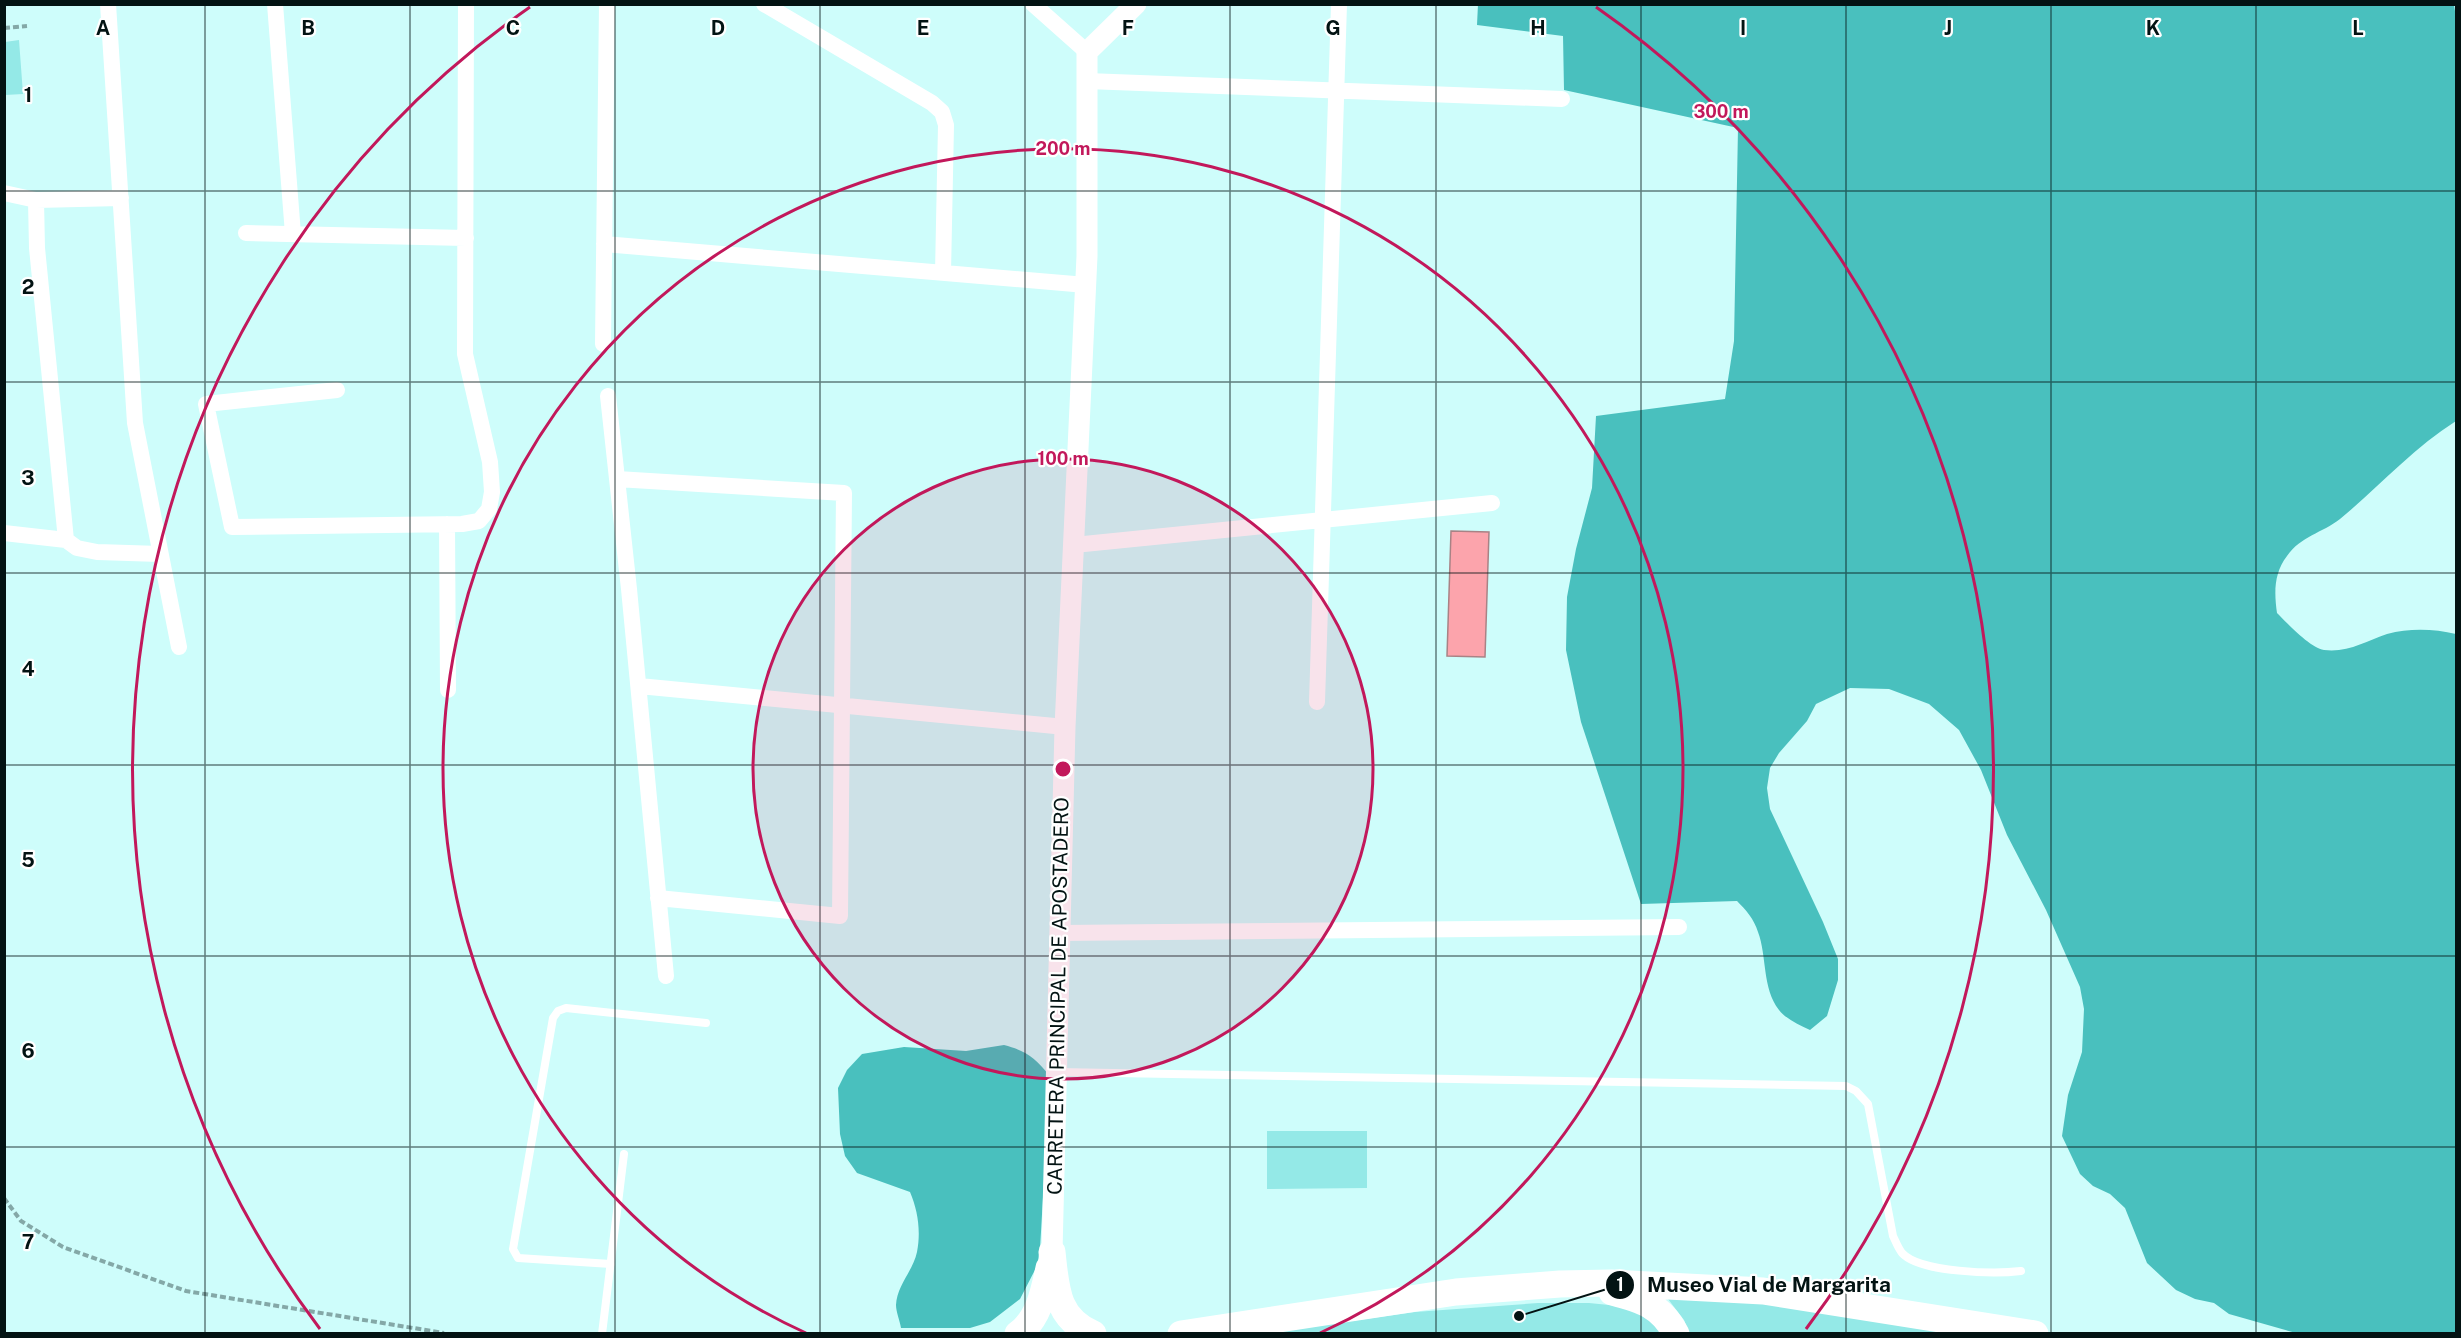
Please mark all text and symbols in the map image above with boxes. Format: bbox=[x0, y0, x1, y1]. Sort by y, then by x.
text: A bbox=[96, 16, 110, 40]
text: B bbox=[301, 16, 315, 40]
text: C bbox=[506, 16, 520, 40]
text: D bbox=[711, 16, 725, 40]
text: E bbox=[917, 16, 929, 40]
text: F bbox=[1122, 16, 1134, 40]
text: G bbox=[1325, 16, 1341, 40]
text: H bbox=[1530, 16, 1546, 40]
text: I bbox=[1740, 16, 1746, 40]
text: J bbox=[1944, 16, 1952, 40]
text: K bbox=[2146, 16, 2160, 40]
text: L bbox=[2352, 16, 2364, 40]
text: 1 bbox=[24, 83, 32, 107]
text: 300 m bbox=[1693, 101, 1749, 122]
text: 200 m bbox=[1036, 138, 1090, 159]
text: 2 bbox=[22, 275, 34, 299]
text: 100 m bbox=[1037, 448, 1089, 469]
text: 3 bbox=[21, 466, 35, 490]
text: 4 bbox=[21, 657, 35, 681]
centre of rings bbox=[1053, 759, 1073, 779]
street label: CARRETERA PRINCIPAL DE APOSTADERO bbox=[1043, 797, 1073, 1195]
text: 5 bbox=[21, 848, 35, 872]
text: 6 bbox=[21, 1039, 35, 1063]
text: 7 bbox=[22, 1230, 34, 1254]
callout: Museo Vial de Margarita bbox=[1605, 1265, 1903, 1304]
text: Museo Vial de Margarita bbox=[1647, 1272, 1891, 1297]
text: 1 bbox=[1616, 1274, 1624, 1295]

